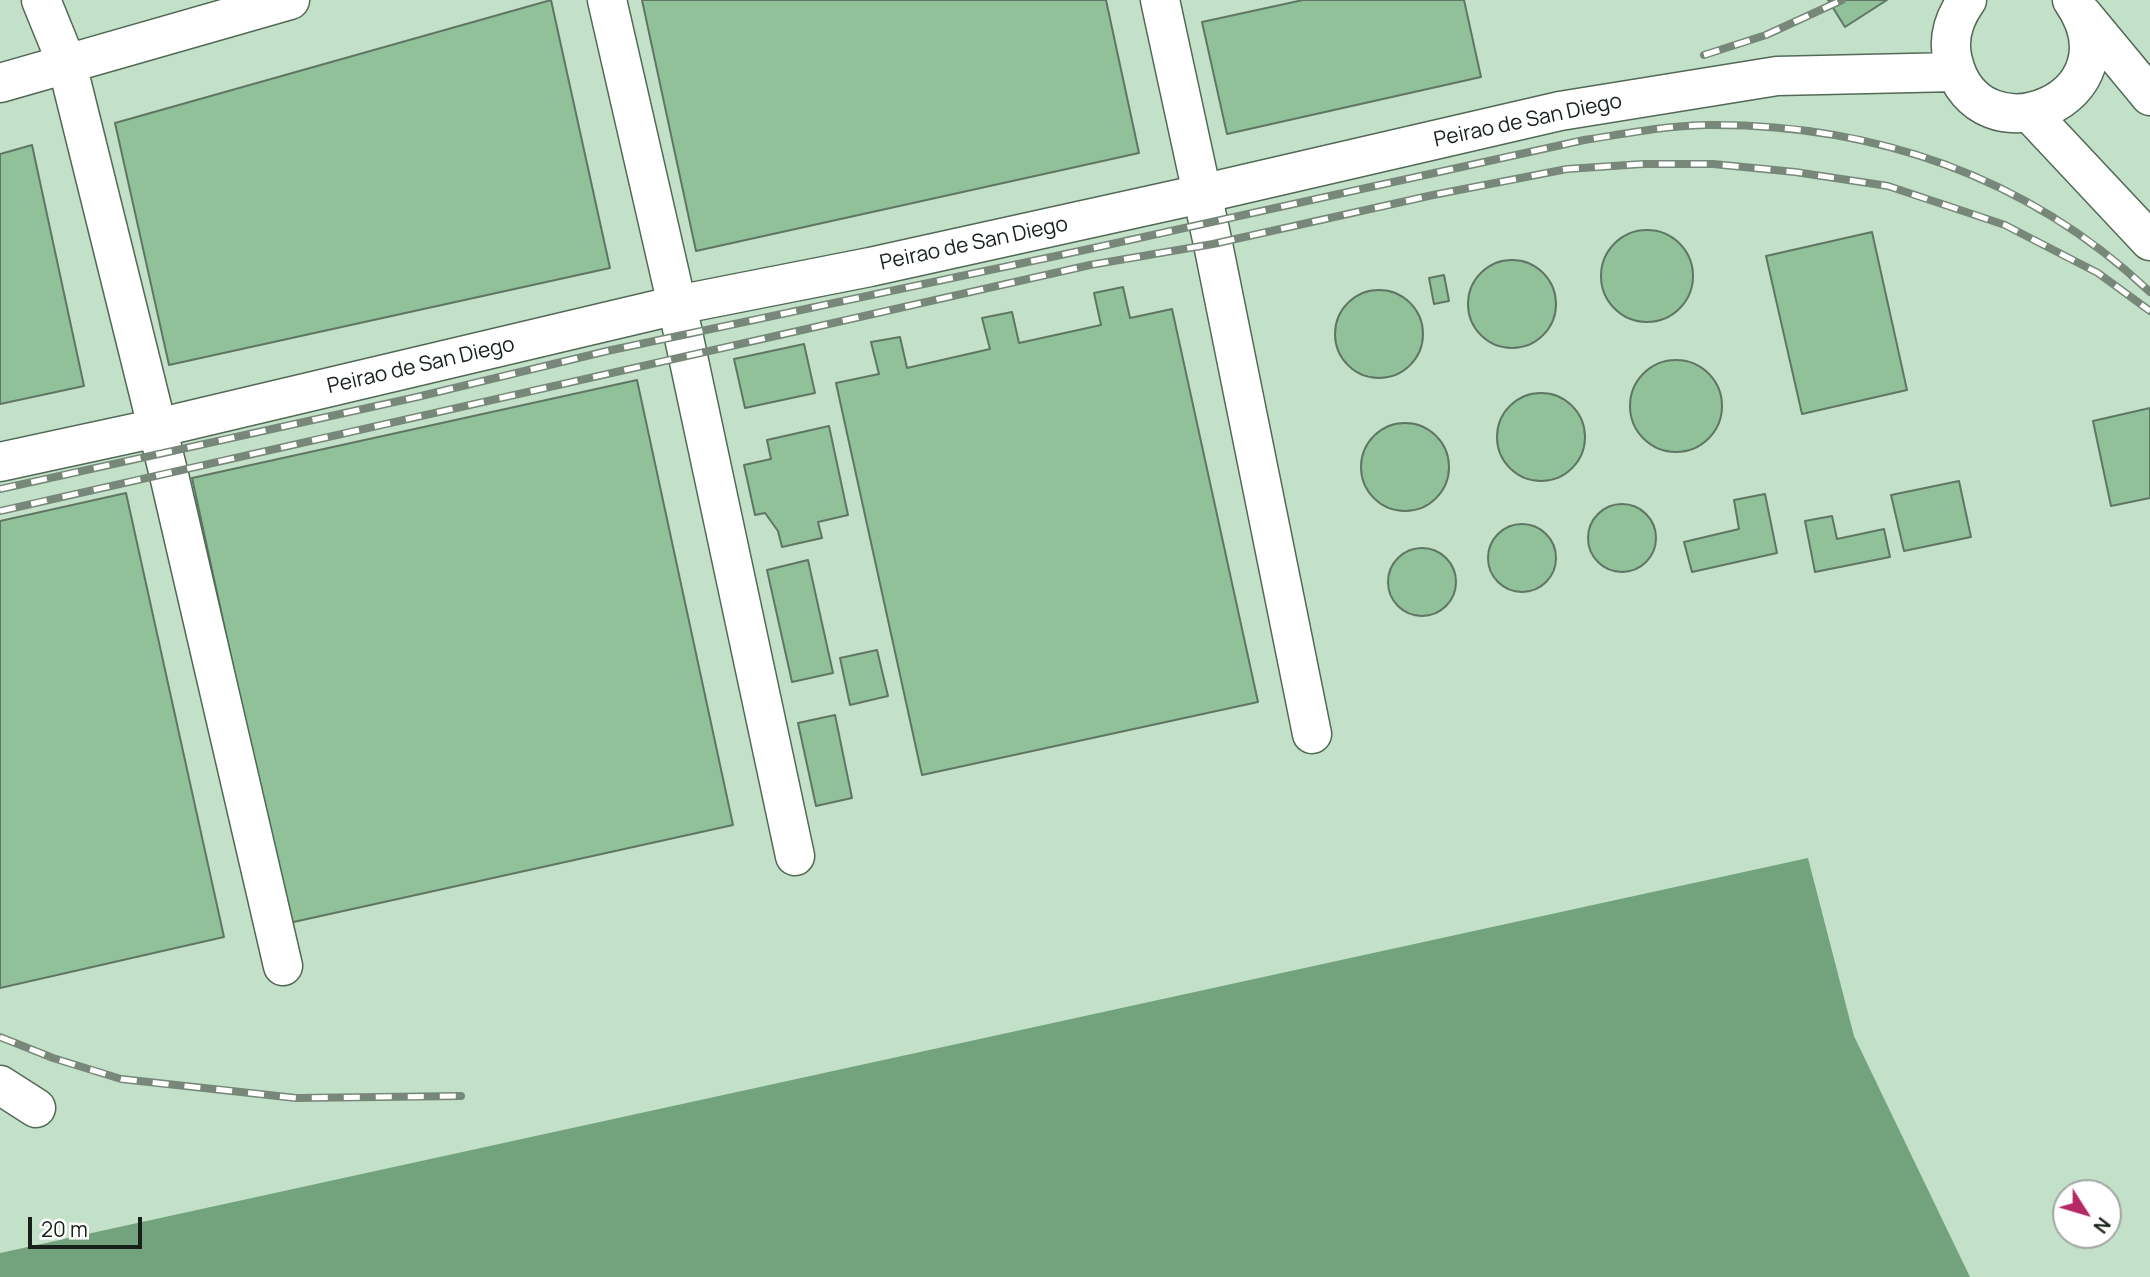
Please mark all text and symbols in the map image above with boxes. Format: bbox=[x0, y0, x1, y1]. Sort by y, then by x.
street label: Peirao de San Diego bbox=[1432, 89, 1624, 153]
street label: Peirao de San Diego bbox=[878, 212, 1070, 276]
street label: Peirao de San Diego bbox=[325, 332, 517, 400]
north arrow bbox=[2052, 1179, 2122, 1249]
scale bar bbox=[32, 1204, 145, 1248]
text: N bbox=[2088, 1212, 2117, 1239]
text: 20 m bbox=[41, 1215, 88, 1243]

